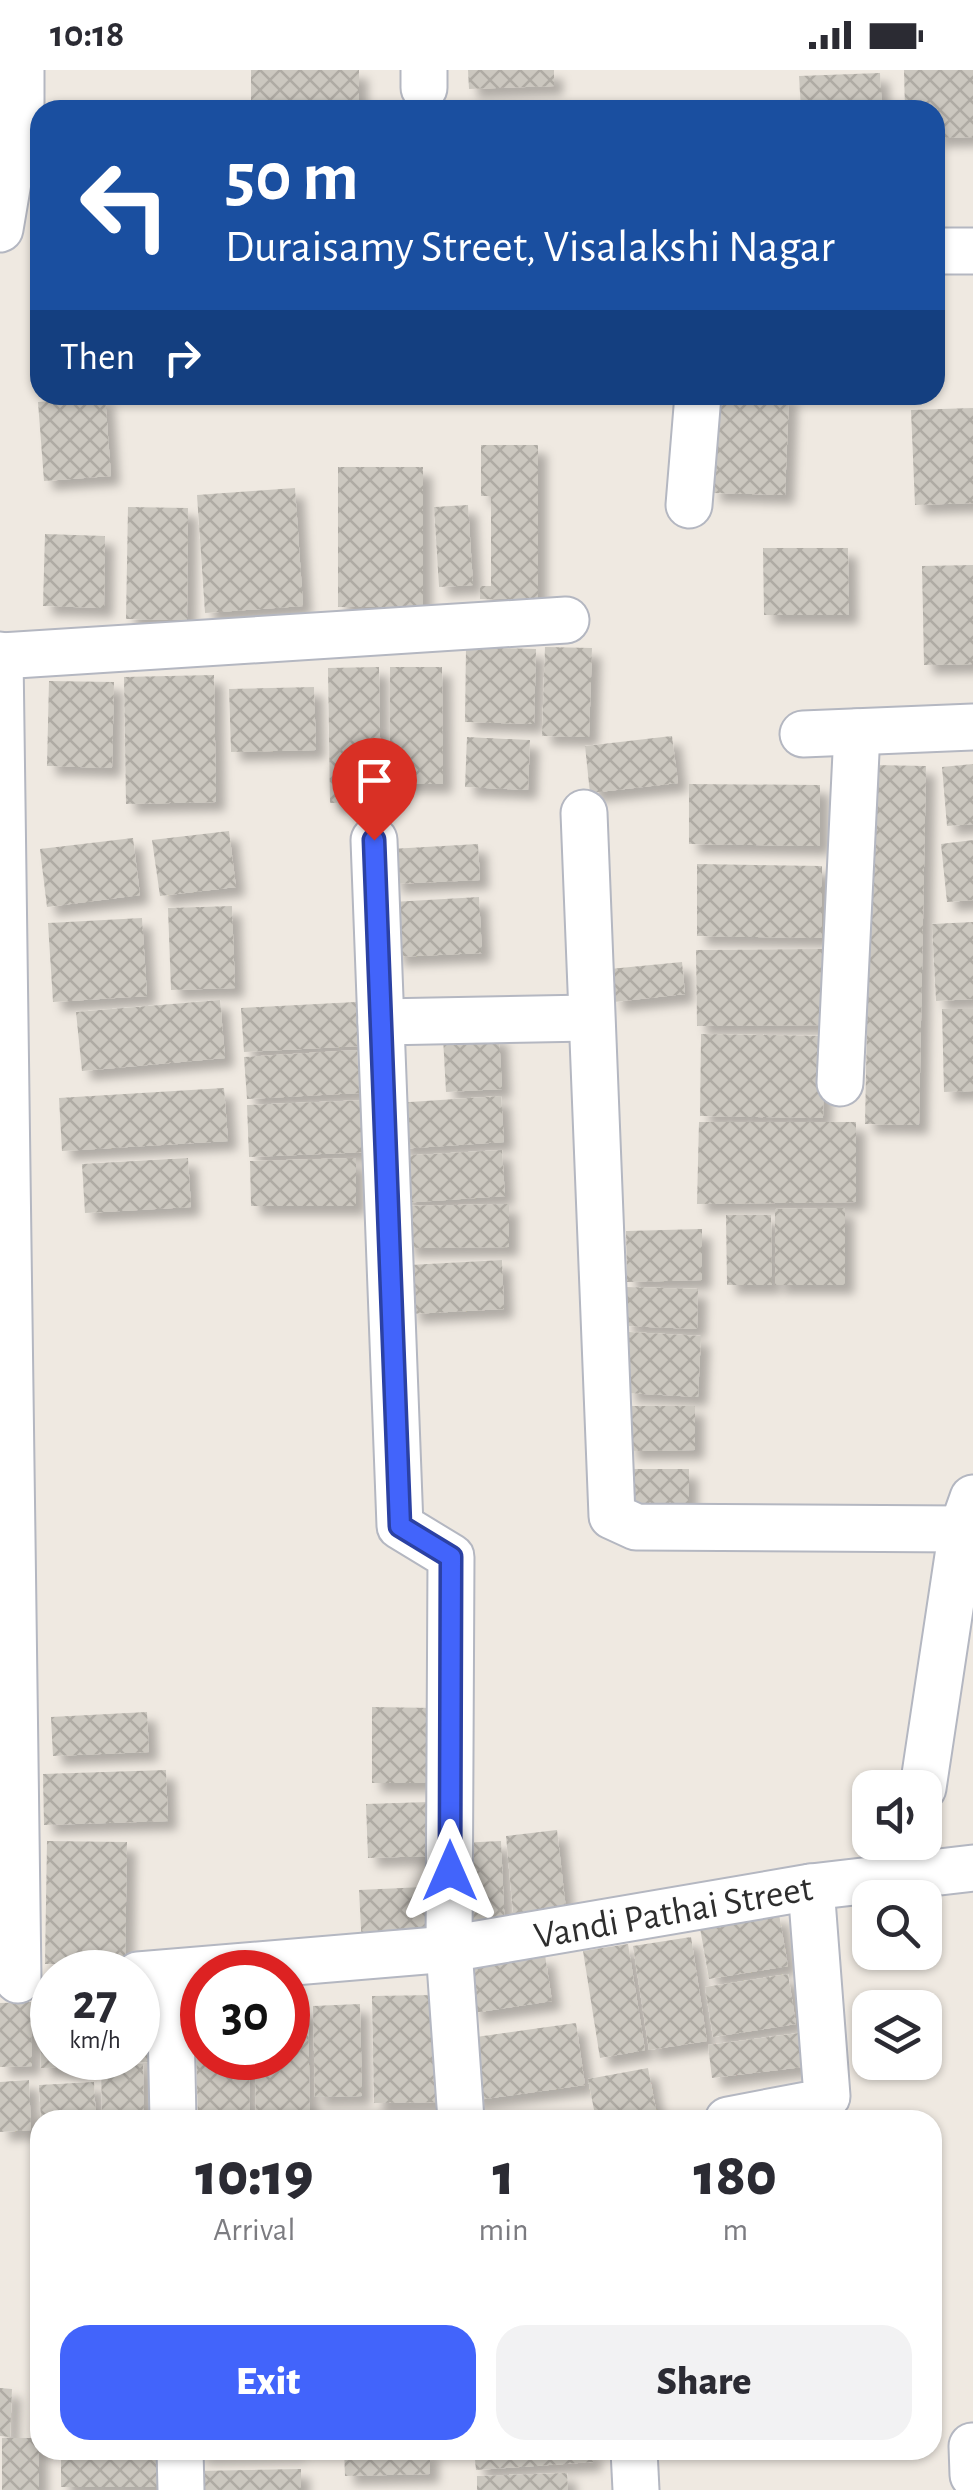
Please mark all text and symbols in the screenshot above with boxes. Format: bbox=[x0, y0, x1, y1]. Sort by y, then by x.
text: 10:18 bbox=[50, 16, 125, 54]
icon: left bbox=[60, 140, 190, 270]
text: 50 m bbox=[225, 143, 359, 213]
text: Duraisamy Street, Visalakshi Nagar bbox=[225, 225, 835, 270]
icon: right bbox=[155, 330, 210, 385]
text: Then bbox=[60, 339, 135, 377]
pin bbox=[332, 738, 417, 841]
icon: arrive bbox=[347, 753, 402, 808]
map controls bbox=[852, 1770, 942, 2080]
button: sound bbox=[852, 1770, 942, 1860]
position arrow bbox=[398, 1819, 502, 1923]
street label: Vandi Pathai Street bbox=[531, 1870, 816, 1956]
button: search bbox=[852, 1880, 942, 1970]
speed limit sign: 30 bbox=[180, 1950, 310, 2080]
text: 27 bbox=[72, 1978, 118, 2028]
button: layers bbox=[852, 1990, 942, 2080]
text: km/h bbox=[69, 2028, 121, 2053]
text: 10:19 bbox=[195, 2146, 313, 2206]
text: 1 bbox=[492, 2146, 515, 2206]
text: 180 bbox=[694, 2146, 777, 2206]
text: Arrival bbox=[213, 2214, 295, 2246]
text: min bbox=[479, 2214, 528, 2246]
text: m bbox=[722, 2214, 748, 2246]
button: Exit bbox=[60, 2325, 476, 2440]
button: Share bbox=[496, 2325, 912, 2440]

